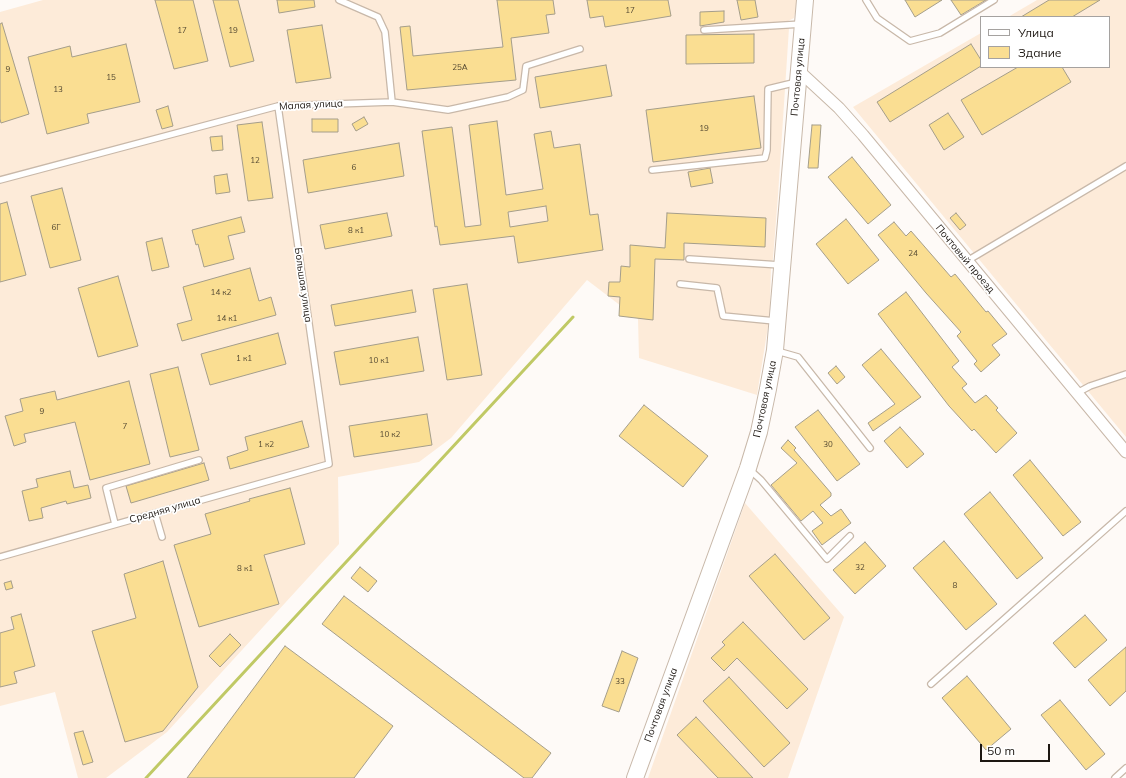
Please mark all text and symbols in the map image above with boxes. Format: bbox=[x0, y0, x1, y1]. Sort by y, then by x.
house number: 17 bbox=[625, 6, 635, 16]
legend bbox=[980, 16, 1110, 68]
text: Улица bbox=[1018, 25, 1054, 40]
house number: 17 bbox=[177, 26, 187, 36]
house number: 19 bbox=[228, 26, 238, 36]
street label: Почтовая улица bbox=[789, 37, 807, 117]
text: Здание bbox=[1018, 45, 1061, 60]
house number: 25А bbox=[452, 63, 468, 73]
house number: 9 bbox=[6, 65, 10, 75]
house number: 15 bbox=[106, 73, 116, 83]
house number: 13 bbox=[53, 85, 63, 95]
street label: Малая улица bbox=[279, 97, 343, 113]
house number: 19 bbox=[699, 124, 709, 134]
house number: 12 bbox=[250, 156, 260, 166]
house number: 6 bbox=[352, 163, 356, 173]
street label: Почтовый проезд bbox=[933, 222, 997, 296]
house number: 6Г bbox=[51, 223, 61, 233]
house number: 8 к1 bbox=[348, 226, 364, 236]
street label: Большая улица bbox=[292, 247, 314, 323]
house number: 24 bbox=[908, 249, 918, 259]
house number: 14 к2 bbox=[211, 288, 231, 298]
house number: 14 к1 bbox=[217, 314, 237, 324]
house number: 1 к1 bbox=[236, 354, 252, 364]
house number: 10 к1 bbox=[369, 356, 389, 366]
street label: Почтовая улица bbox=[751, 359, 779, 439]
house number: 9 bbox=[40, 407, 44, 417]
house number: 7 bbox=[123, 422, 127, 432]
house number: 10 к2 bbox=[380, 430, 400, 440]
house number: 1 к2 bbox=[258, 440, 274, 450]
house number: 30 bbox=[823, 440, 833, 450]
street label: Средняя улица bbox=[128, 494, 202, 526]
house number: 32 bbox=[855, 563, 865, 573]
house number: 8 к1 bbox=[237, 564, 253, 574]
house number: 8 bbox=[953, 581, 957, 591]
street label: Почтовая улица bbox=[642, 666, 680, 744]
house number: 33 bbox=[615, 677, 625, 687]
scale bar bbox=[982, 736, 1052, 762]
text: 50 m bbox=[987, 743, 1015, 758]

